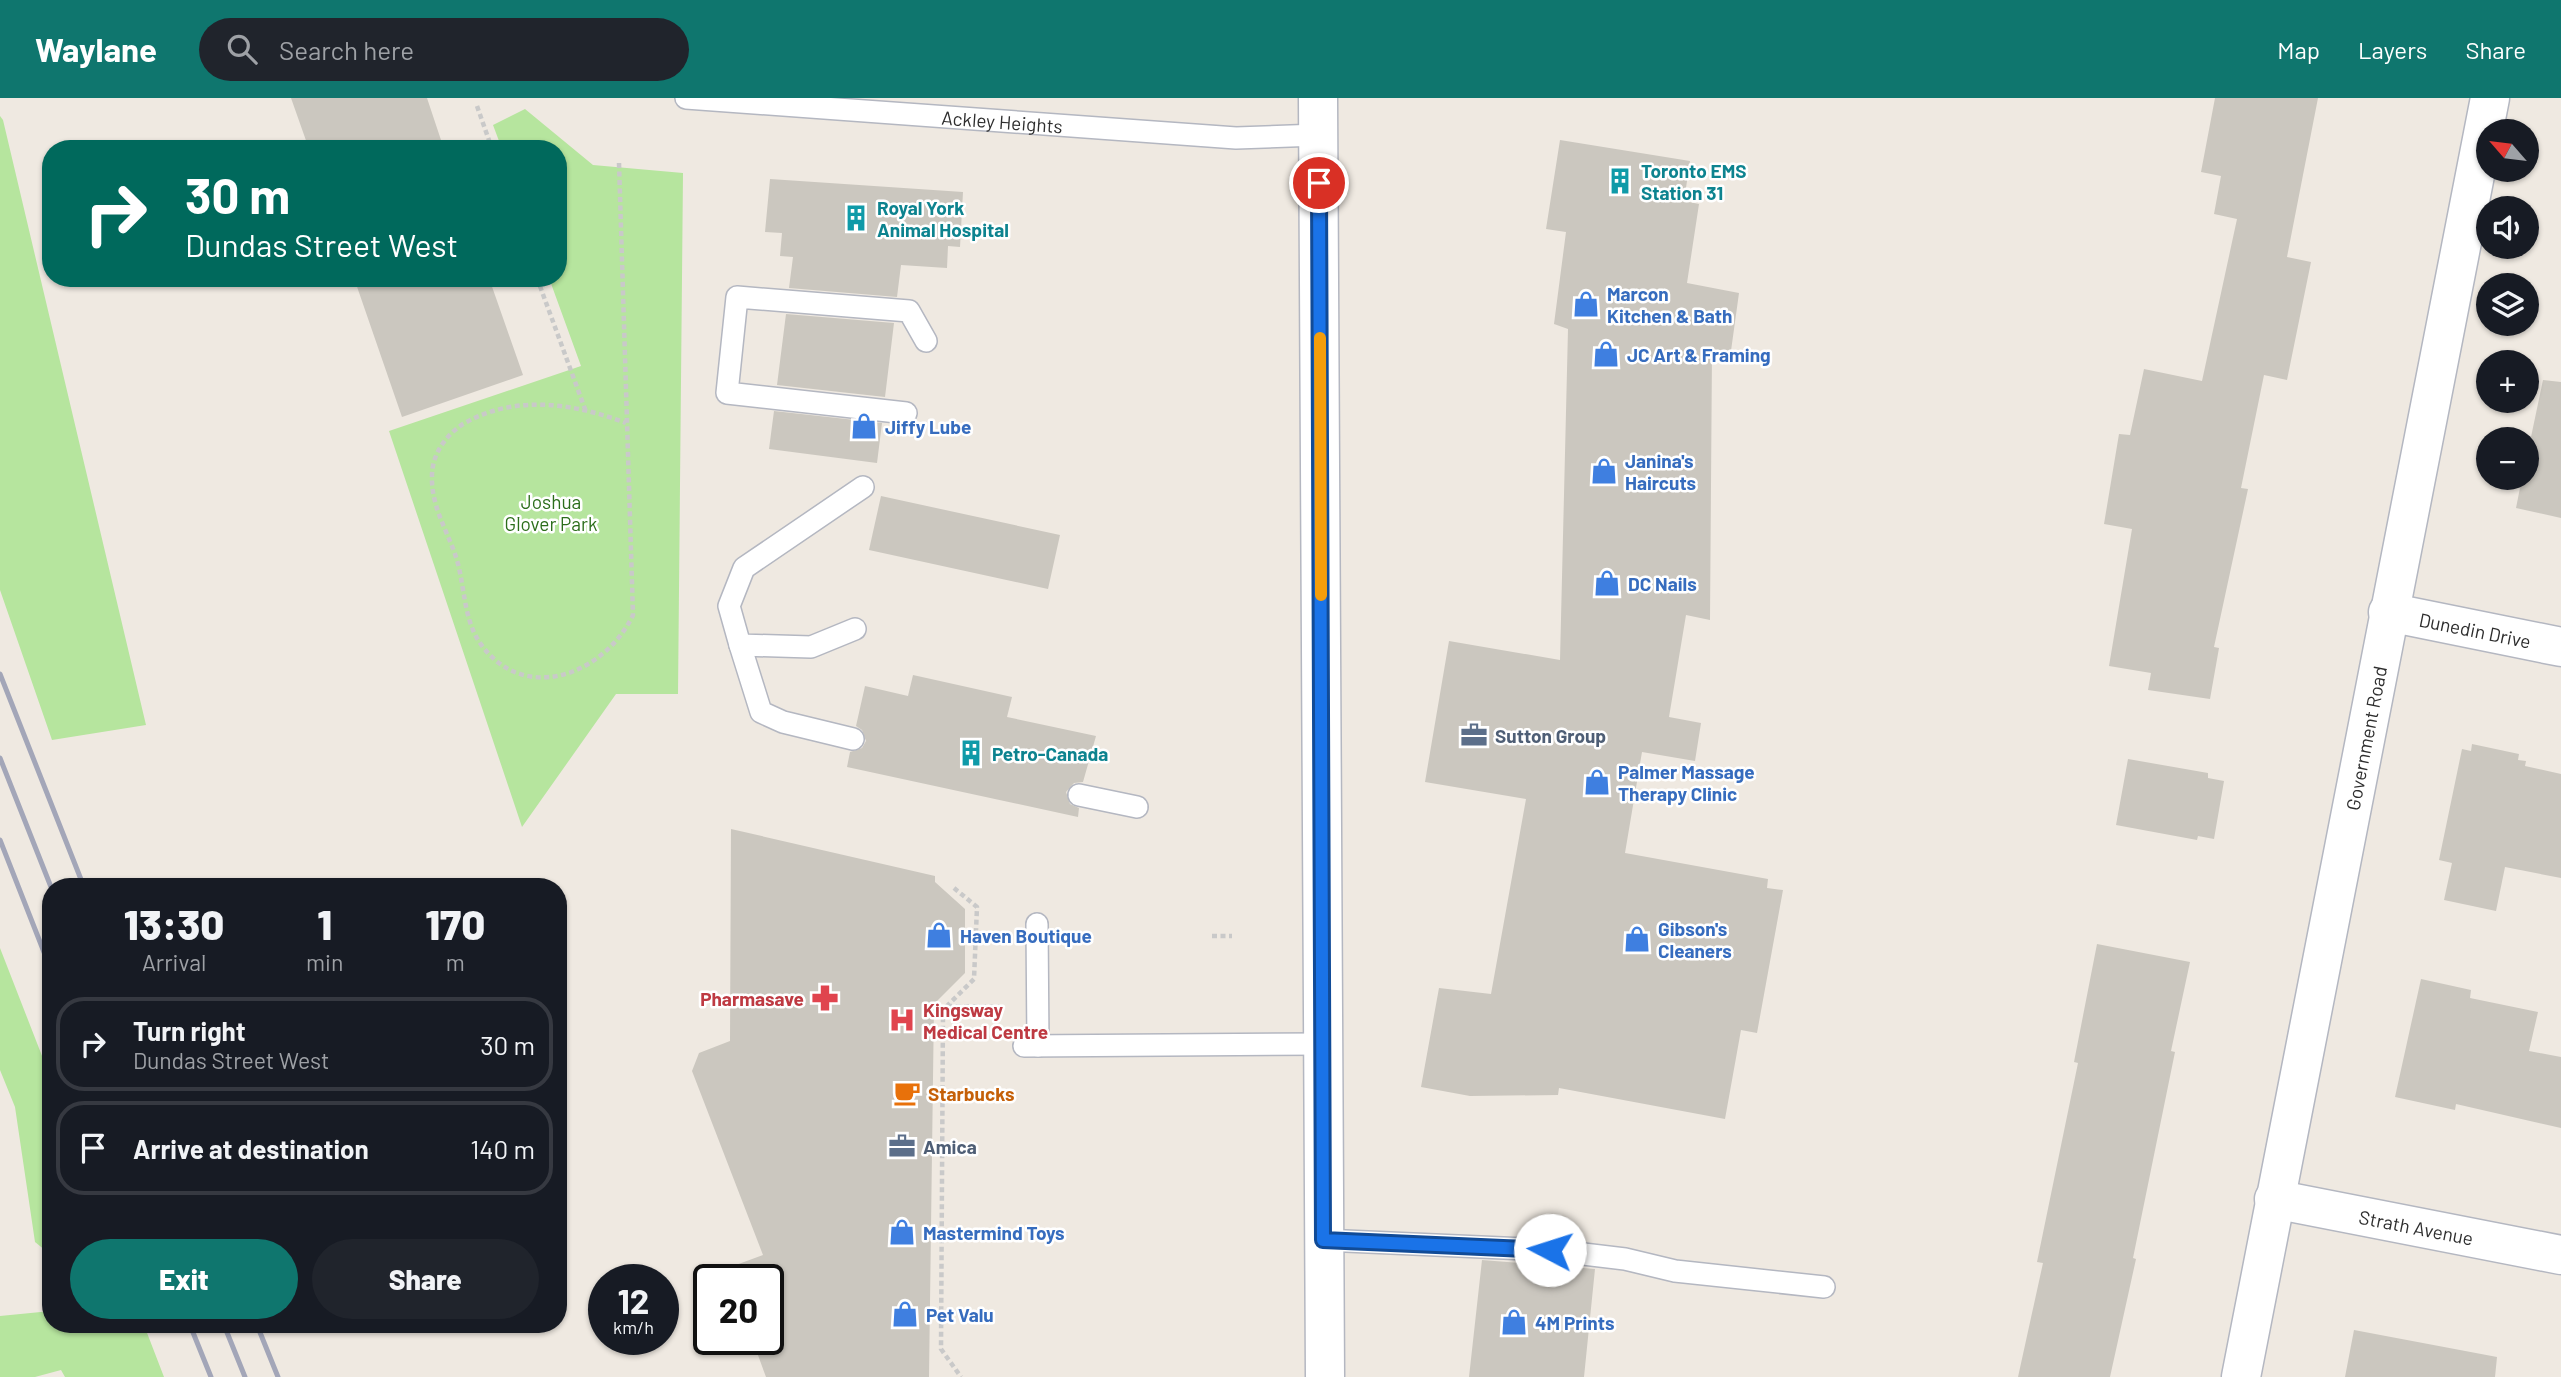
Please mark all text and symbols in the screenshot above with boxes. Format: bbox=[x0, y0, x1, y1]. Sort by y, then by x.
search box bbox=[199, 18, 689, 81]
text: Waylane bbox=[35, 29, 157, 69]
icon: search bbox=[223, 30, 261, 68]
text: Search here bbox=[279, 34, 414, 65]
text: Map bbox=[2277, 35, 2320, 64]
text: Layers bbox=[2358, 35, 2427, 64]
text: Share bbox=[2465, 35, 2526, 64]
street label: Ackley Heights bbox=[941, 105, 1064, 137]
north arrow bbox=[2476, 119, 2539, 182]
map controls bbox=[2476, 119, 2539, 490]
pin bbox=[1289, 153, 1349, 213]
place label: Toronto EMS Station 31 bbox=[1641, 159, 1747, 204]
icon: arrive bbox=[1300, 164, 1338, 202]
text: 30 m bbox=[185, 165, 290, 224]
building icon: Toronto EMS Station 31 bbox=[1605, 166, 1635, 196]
icon: right bbox=[70, 168, 161, 259]
place label: Royal York Animal Hospital bbox=[877, 196, 1009, 241]
button: sound bbox=[2476, 196, 2539, 259]
building icon: Royal York Animal Hospital bbox=[841, 203, 871, 233]
text: Dundas Street West bbox=[185, 225, 458, 263]
button: layers bbox=[2476, 273, 2539, 336]
place label: Marcon Kitchen & Bath bbox=[1607, 282, 1732, 327]
shop icon: Marcon Kitchen & Bath bbox=[1571, 289, 1601, 319]
shop icon: JC Art & Framing bbox=[1591, 339, 1621, 369]
place label: JC Art & Framing bbox=[1627, 343, 1771, 366]
button: + bbox=[2476, 350, 2539, 413]
shop icon: Jiffy Lube bbox=[849, 411, 879, 441]
place label: Jiffy Lube bbox=[885, 415, 971, 438]
button: − bbox=[2476, 427, 2539, 490]
place label: Janina's Haircuts bbox=[1625, 449, 1696, 494]
shop icon: Janina's Haircuts bbox=[1589, 456, 1619, 486]
park label: Joshua Glover Park bbox=[505, 490, 597, 535]
shop icon: DC Nails bbox=[1592, 568, 1622, 598]
place label: DC Nails bbox=[1628, 572, 1697, 595]
street label: Dunedin Drive bbox=[2417, 607, 2533, 652]
street label: Government Road bbox=[2340, 664, 2391, 812]
office icon: Sutton Group bbox=[1459, 720, 1489, 750]
place label: Sutton Group bbox=[1495, 724, 1606, 747]
building icon: Petro-Canada bbox=[956, 738, 986, 768]
place label: Petro-Canada bbox=[992, 742, 1108, 765]
place label: Palmer Massage Therapy Clinic bbox=[1618, 760, 1755, 805]
shop icon: Palmer Massage Therapy Clinic bbox=[1582, 767, 1612, 797]
text: 13:30 bbox=[124, 898, 224, 948]
text: 1 bbox=[317, 898, 332, 948]
text: 170 bbox=[425, 898, 485, 948]
place label: Gibson's Cleaners bbox=[1658, 917, 1732, 962]
shop icon: Haven Boutique bbox=[924, 920, 954, 950]
place label: Haven Boutique bbox=[960, 924, 1092, 947]
shop icon: Gibson's Cleaners bbox=[1622, 924, 1652, 954]
text: Arrival bbox=[142, 948, 206, 976]
text: min bbox=[306, 948, 343, 976]
text: m bbox=[446, 948, 465, 976]
pharmacy icon: Pharmasave bbox=[810, 983, 840, 1013]
place label: Pharmasave bbox=[700, 987, 804, 1010]
place label: Kingsway Medical Centre bbox=[923, 998, 1048, 1043]
hospital icon: Kingsway Medical Centre bbox=[887, 1005, 917, 1035]
text: Turn right bbox=[133, 1015, 246, 1046]
icon: right bbox=[74, 1025, 112, 1063]
text: 30 m bbox=[480, 1029, 535, 1060]
text: Dundas Street West bbox=[133, 1046, 329, 1074]
cafe icon: Starbucks bbox=[892, 1078, 922, 1108]
place label: Starbucks bbox=[928, 1082, 1015, 1105]
icon: arrive bbox=[74, 1129, 112, 1167]
office icon: Amica bbox=[887, 1131, 917, 1161]
text: Arrive at destination bbox=[133, 1133, 369, 1164]
text: 140 m bbox=[470, 1133, 535, 1164]
place label: Amica bbox=[923, 1135, 977, 1158]
street label: Strath Avenue bbox=[2357, 1204, 2475, 1249]
position arrow bbox=[1513, 1213, 1587, 1287]
shop icon: Mastermind Toys bbox=[887, 1217, 917, 1247]
place label: Mastermind Toys bbox=[923, 1221, 1064, 1244]
button: Exit bbox=[70, 1239, 298, 1319]
button: Share bbox=[312, 1239, 539, 1319]
speed limit sign: 20 bbox=[693, 1264, 784, 1355]
text: 12 bbox=[617, 1279, 649, 1321]
shop icon: Pet Valu bbox=[890, 1299, 920, 1329]
place label: Pet Valu bbox=[926, 1303, 994, 1326]
shop icon: 4M Prints bbox=[1499, 1307, 1529, 1337]
place label: 4M Prints bbox=[1535, 1311, 1615, 1334]
text: km/h bbox=[613, 1316, 654, 1338]

